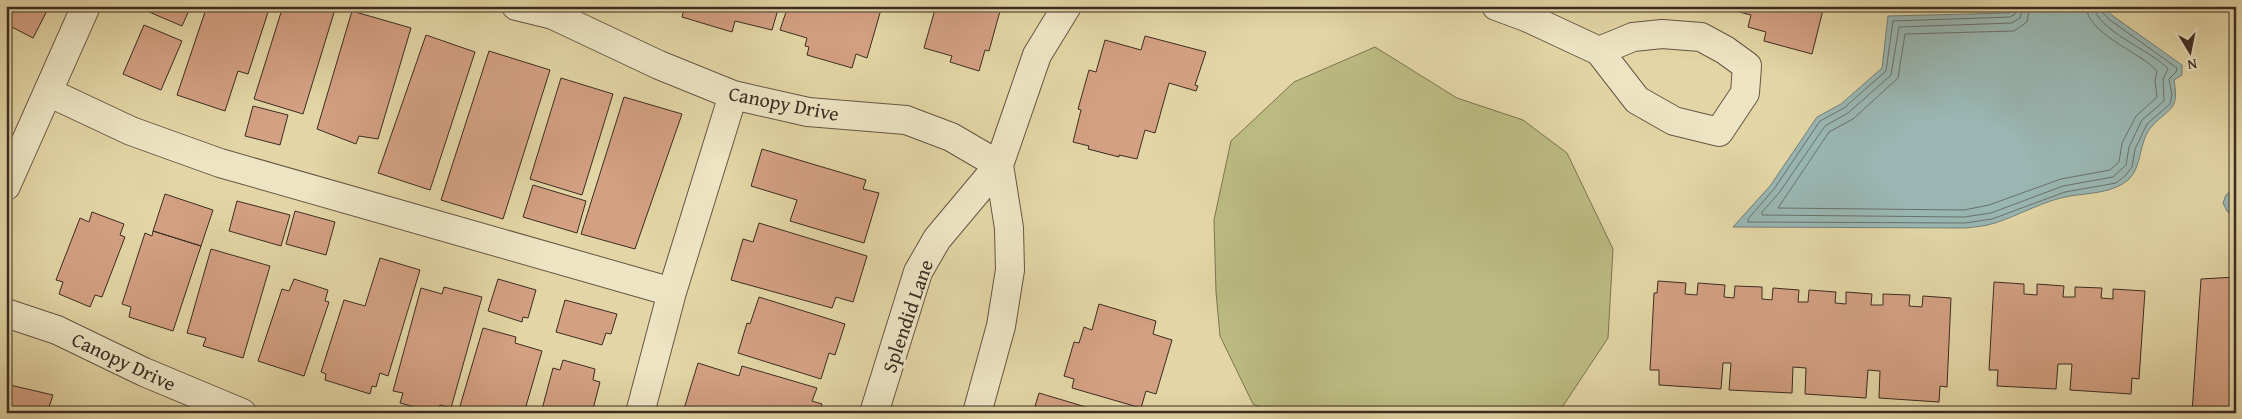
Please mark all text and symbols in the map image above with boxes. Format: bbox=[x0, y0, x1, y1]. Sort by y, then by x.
north arrow bbox=[2164, 28, 2214, 78]
text: N bbox=[2185, 54, 2199, 76]
street label: Canopy Drive bbox=[726, 78, 842, 128]
street label: Splendid Lane bbox=[874, 256, 940, 376]
street label: Canopy Drive bbox=[67, 324, 181, 398]

